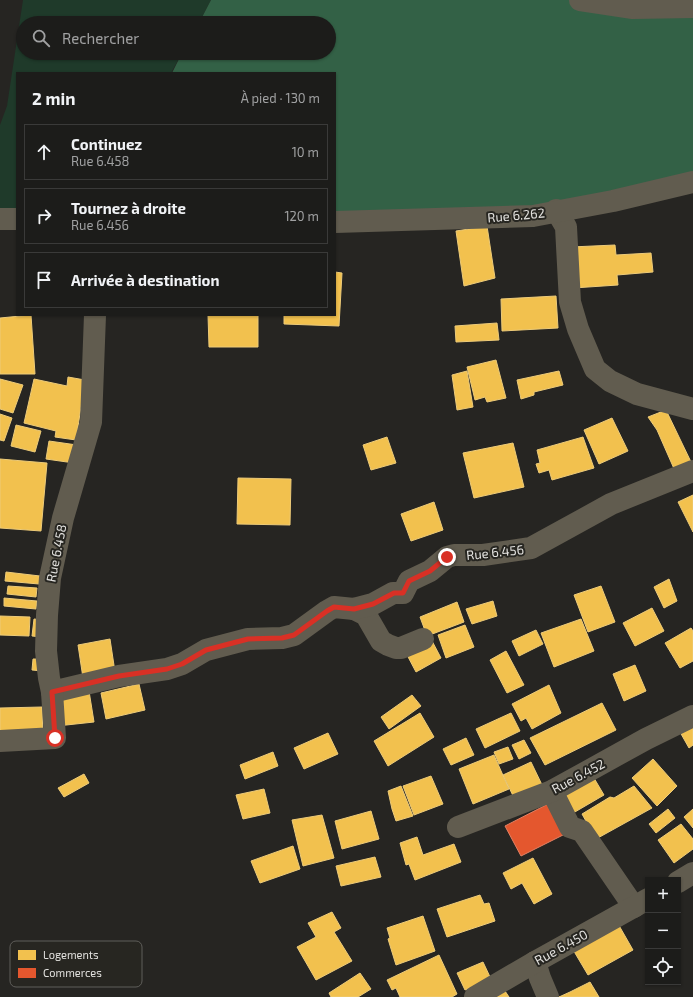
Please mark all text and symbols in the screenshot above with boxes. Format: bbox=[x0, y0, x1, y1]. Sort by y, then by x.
search box bbox=[16, 16, 336, 60]
icon: search bbox=[30, 27, 52, 49]
text: Rechercher bbox=[62, 29, 139, 47]
text: 2 min bbox=[32, 88, 75, 108]
text: À pied · 130 m bbox=[241, 90, 320, 106]
text: Continuez bbox=[71, 135, 142, 153]
icon: ahead bbox=[33, 141, 55, 163]
text: 10 m bbox=[292, 144, 319, 160]
text: Rue 6.458 bbox=[71, 153, 129, 169]
text: Tournez à droite bbox=[71, 199, 186, 217]
icon: right bbox=[33, 205, 55, 227]
street label: Rue 6.262 bbox=[487, 205, 545, 225]
text: 120 m bbox=[284, 208, 319, 224]
text: Rue 6.456 bbox=[71, 217, 129, 233]
icon: arrive bbox=[33, 269, 55, 291]
text: Arrivée à destination bbox=[71, 271, 219, 289]
street label: Rue 6.458 bbox=[43, 523, 69, 583]
street label: Rue 6.456 bbox=[465, 541, 525, 563]
route end bbox=[438, 548, 456, 566]
route start bbox=[46, 729, 64, 747]
street label: Rue 6.452 bbox=[549, 755, 607, 797]
map controls bbox=[645, 877, 681, 985]
button: + bbox=[645, 877, 681, 913]
button: − bbox=[645, 913, 681, 949]
street label: Rue 6.450 bbox=[532, 926, 590, 968]
legend bbox=[10, 941, 142, 987]
text: Logements bbox=[43, 948, 99, 961]
button: locate bbox=[645, 949, 681, 985]
text: Commerces bbox=[43, 966, 102, 979]

